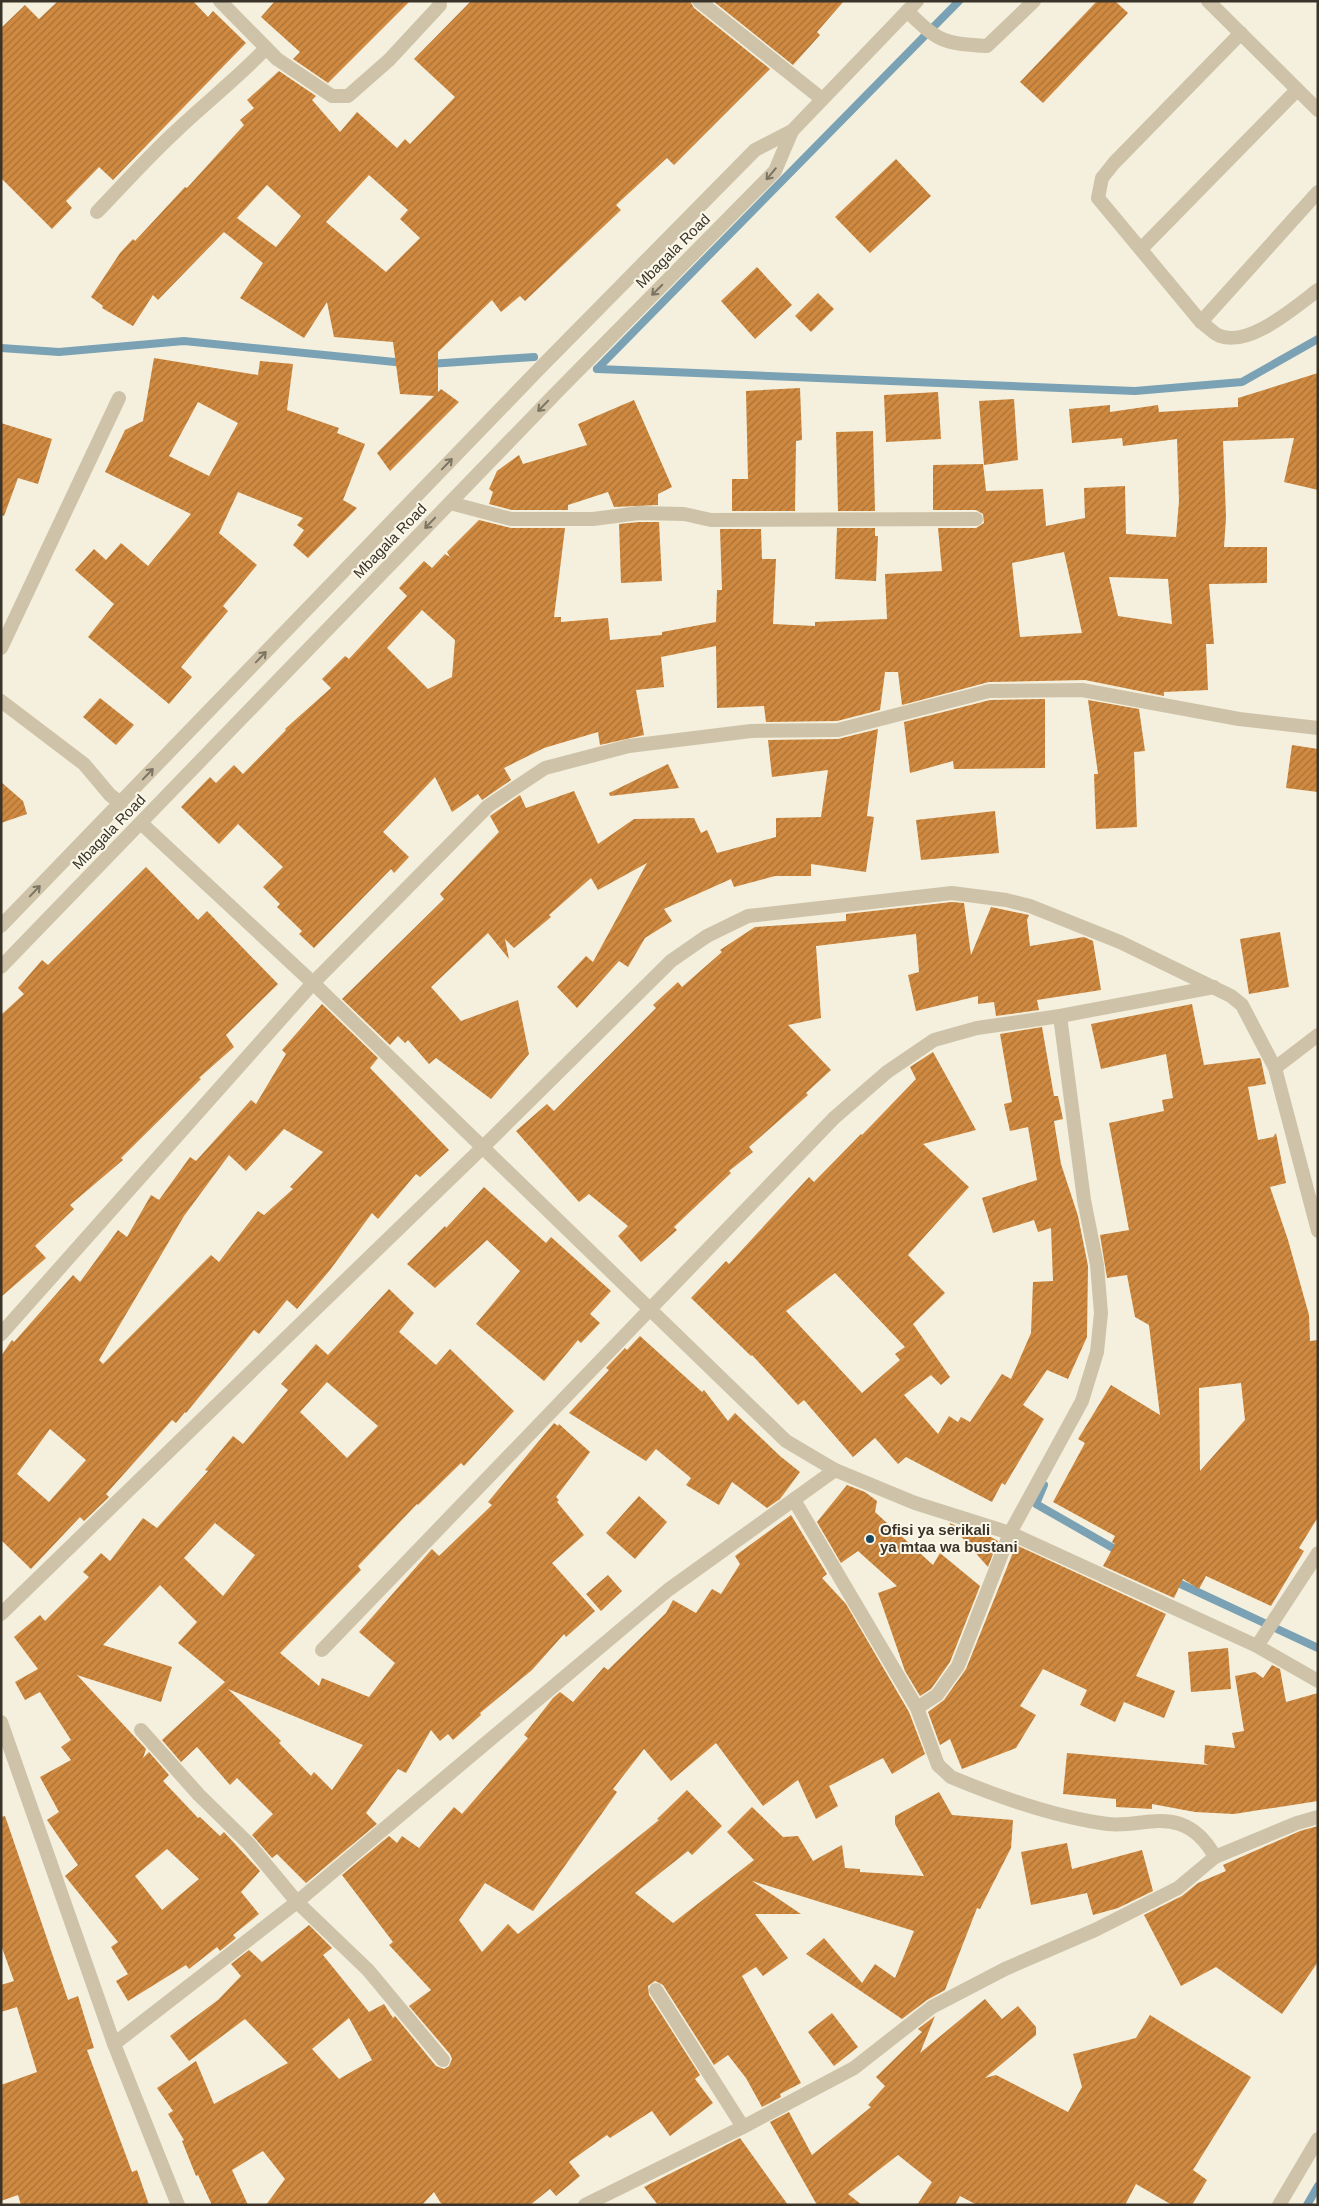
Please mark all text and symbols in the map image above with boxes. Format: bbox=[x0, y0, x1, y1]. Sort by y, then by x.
one-way arrow bbox=[765, 168, 776, 181]
street label: Mbagala Road bbox=[632, 210, 713, 291]
one-way arrow bbox=[651, 284, 663, 296]
one-way arrow bbox=[537, 400, 549, 412]
one-way arrow bbox=[441, 458, 453, 471]
street label: Mbagala Road bbox=[350, 500, 430, 582]
one-way arrow bbox=[424, 517, 436, 529]
one-way arrow bbox=[255, 651, 267, 663]
one-way arrow bbox=[142, 768, 154, 780]
street label: Mbagala Road bbox=[69, 791, 149, 873]
one-way arrow bbox=[29, 884, 41, 897]
place label: Ofisi ya serikali ya mtaa wa bustani bbox=[880, 1521, 1018, 1555]
marker: Ofisi ya serikali ya mtaa wa bustani bbox=[864, 1533, 876, 1545]

